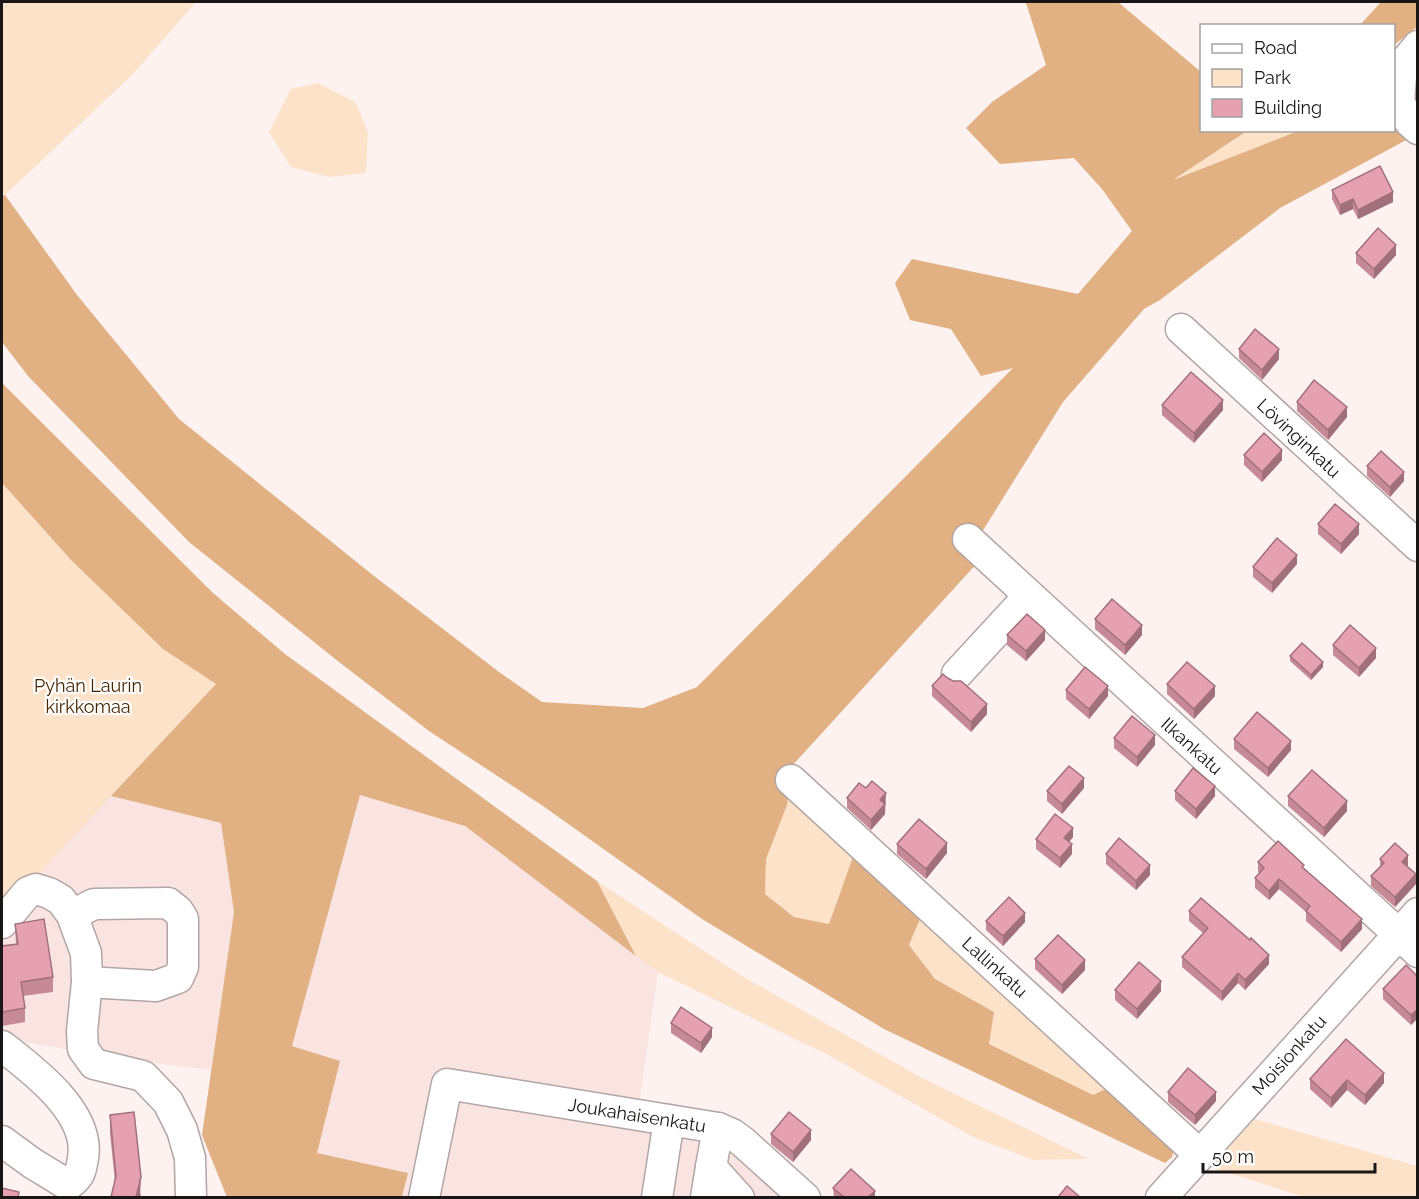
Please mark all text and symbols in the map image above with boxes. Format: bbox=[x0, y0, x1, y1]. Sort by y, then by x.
legend bbox=[1200, 24, 1395, 132]
text: Road bbox=[1254, 37, 1297, 58]
text: Park bbox=[1254, 67, 1291, 88]
text: Building bbox=[1254, 97, 1322, 118]
street label: Lövinginkatu bbox=[1253, 394, 1345, 482]
park label: Pyhän Laurin kirkkomaa bbox=[34, 675, 142, 717]
street label: Ilkankatu bbox=[1157, 713, 1227, 779]
street label: Lallinkatu bbox=[958, 932, 1032, 1002]
street label: Moisionkatu bbox=[1248, 1011, 1330, 1099]
street label: Joukahaisenkatu bbox=[567, 1094, 707, 1136]
scale bar bbox=[1203, 1136, 1376, 1174]
text: 50 m bbox=[1212, 1146, 1254, 1167]

